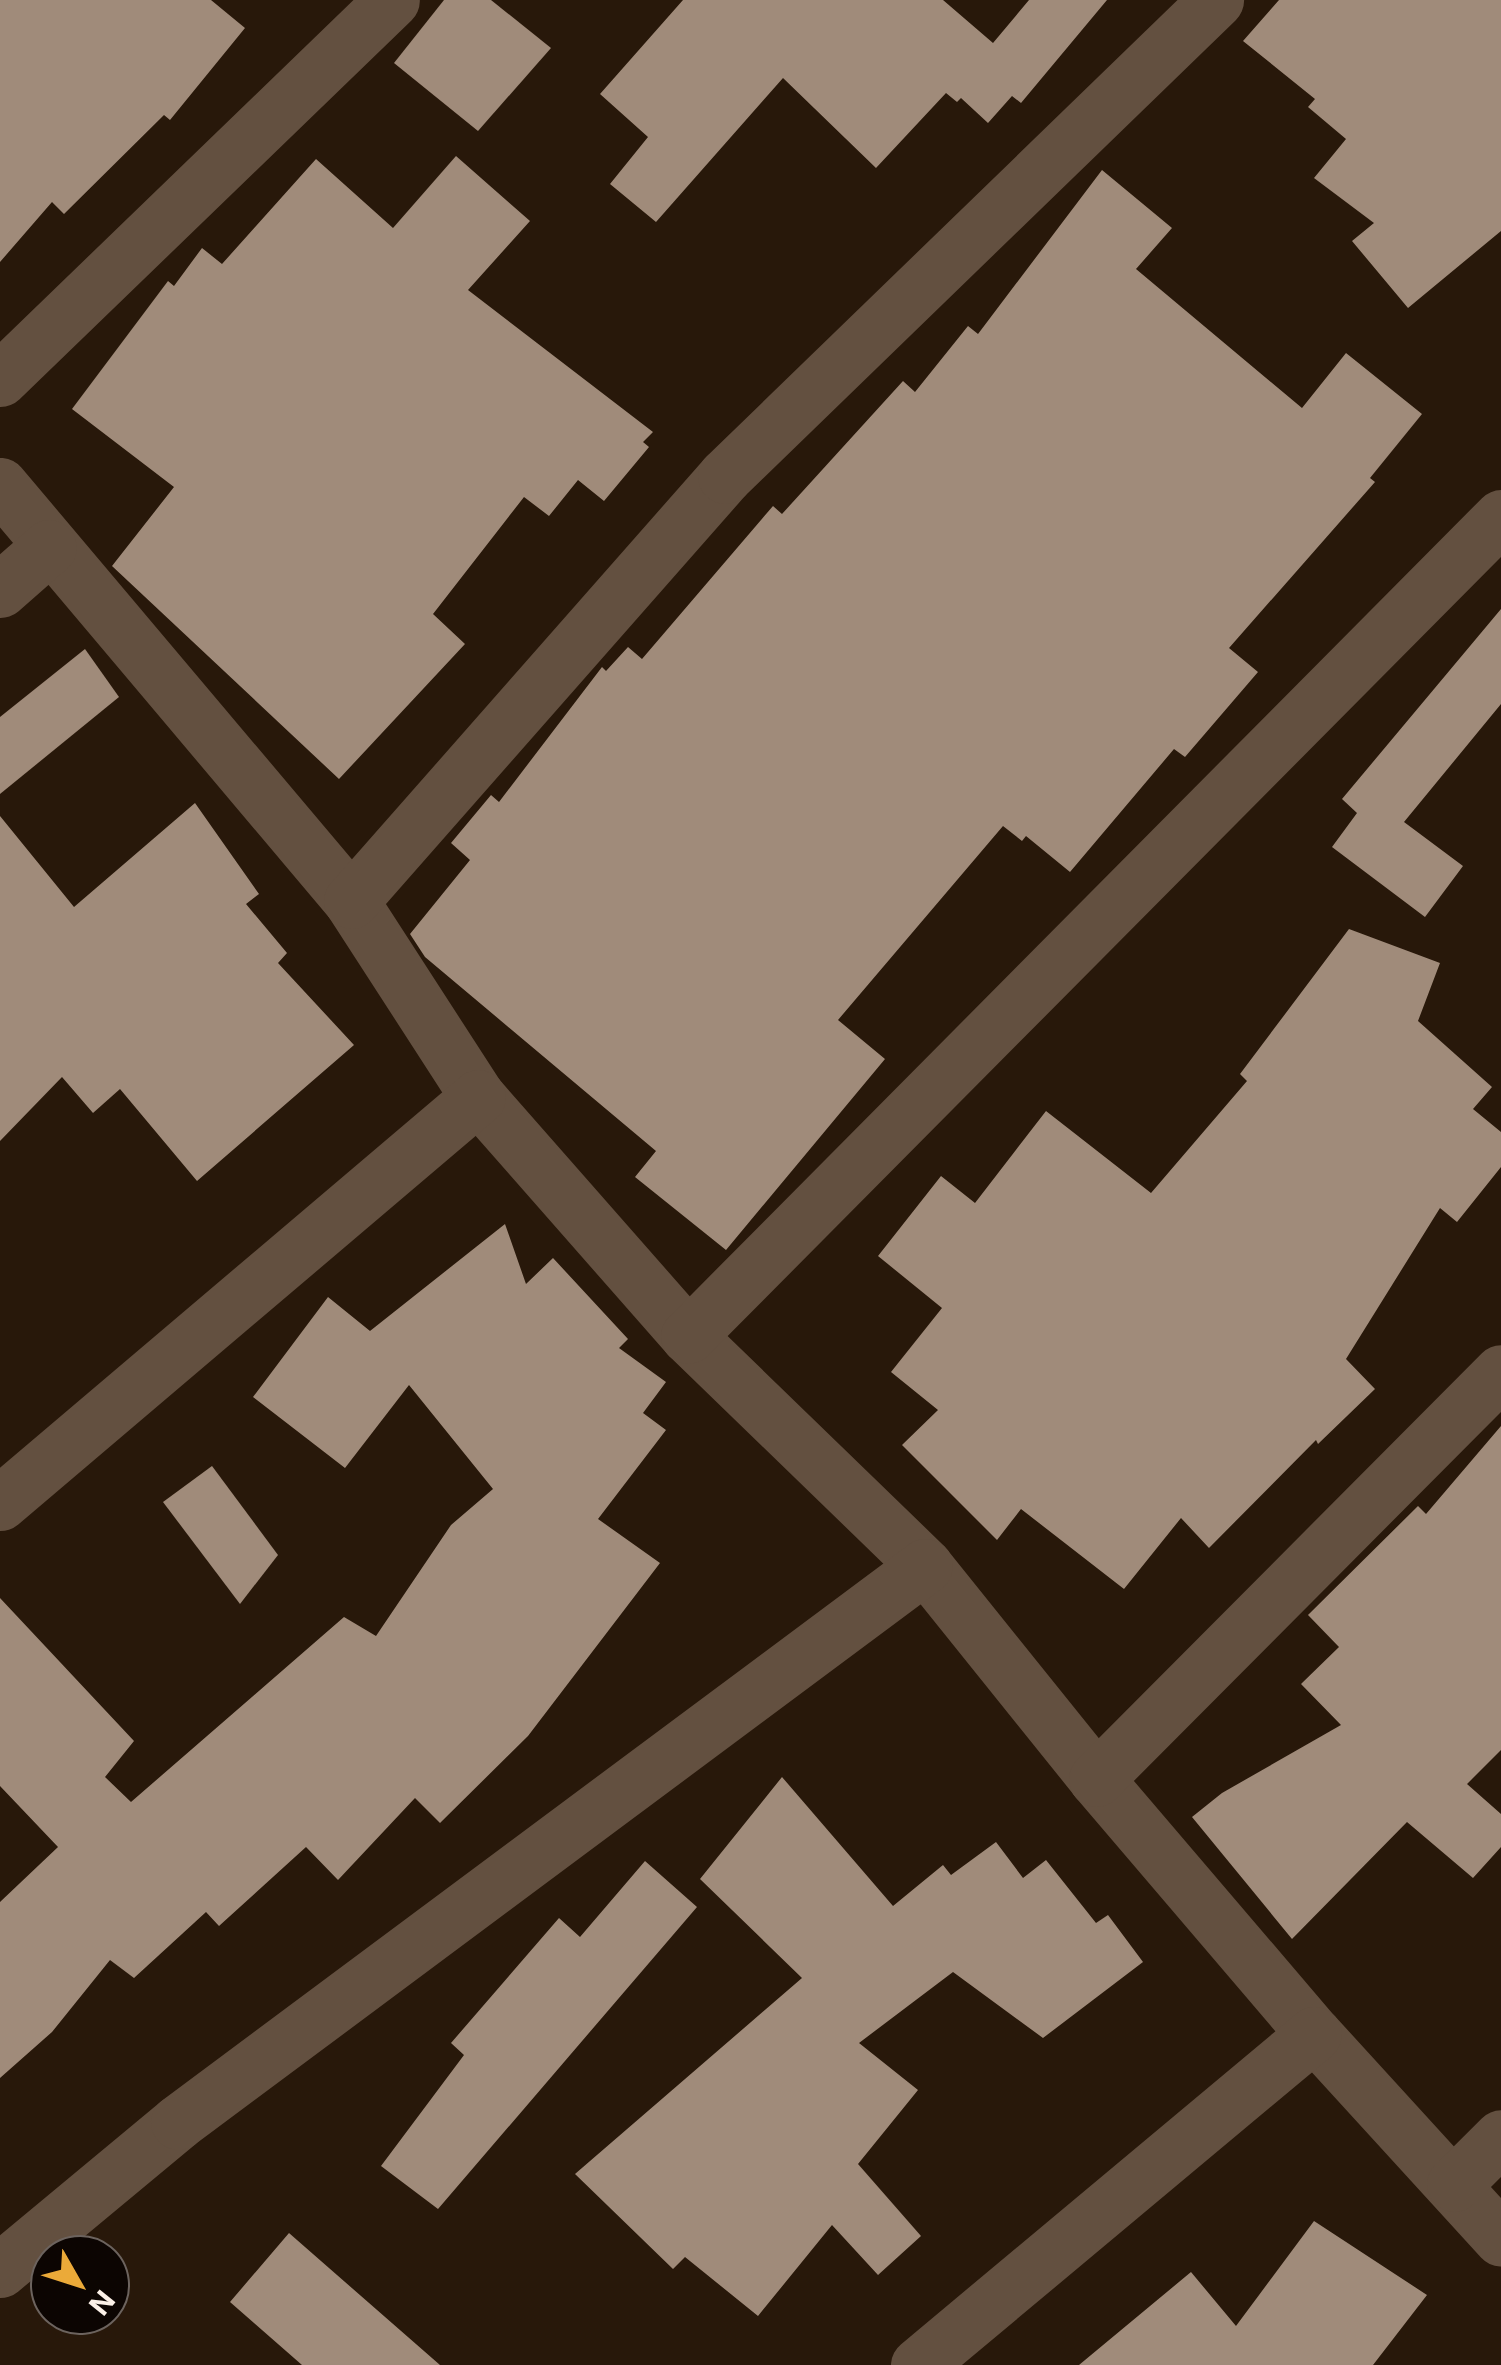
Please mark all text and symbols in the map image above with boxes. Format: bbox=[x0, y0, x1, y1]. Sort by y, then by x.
north arrow bbox=[30, 2235, 130, 2335]
text: N bbox=[82, 2284, 122, 2322]

